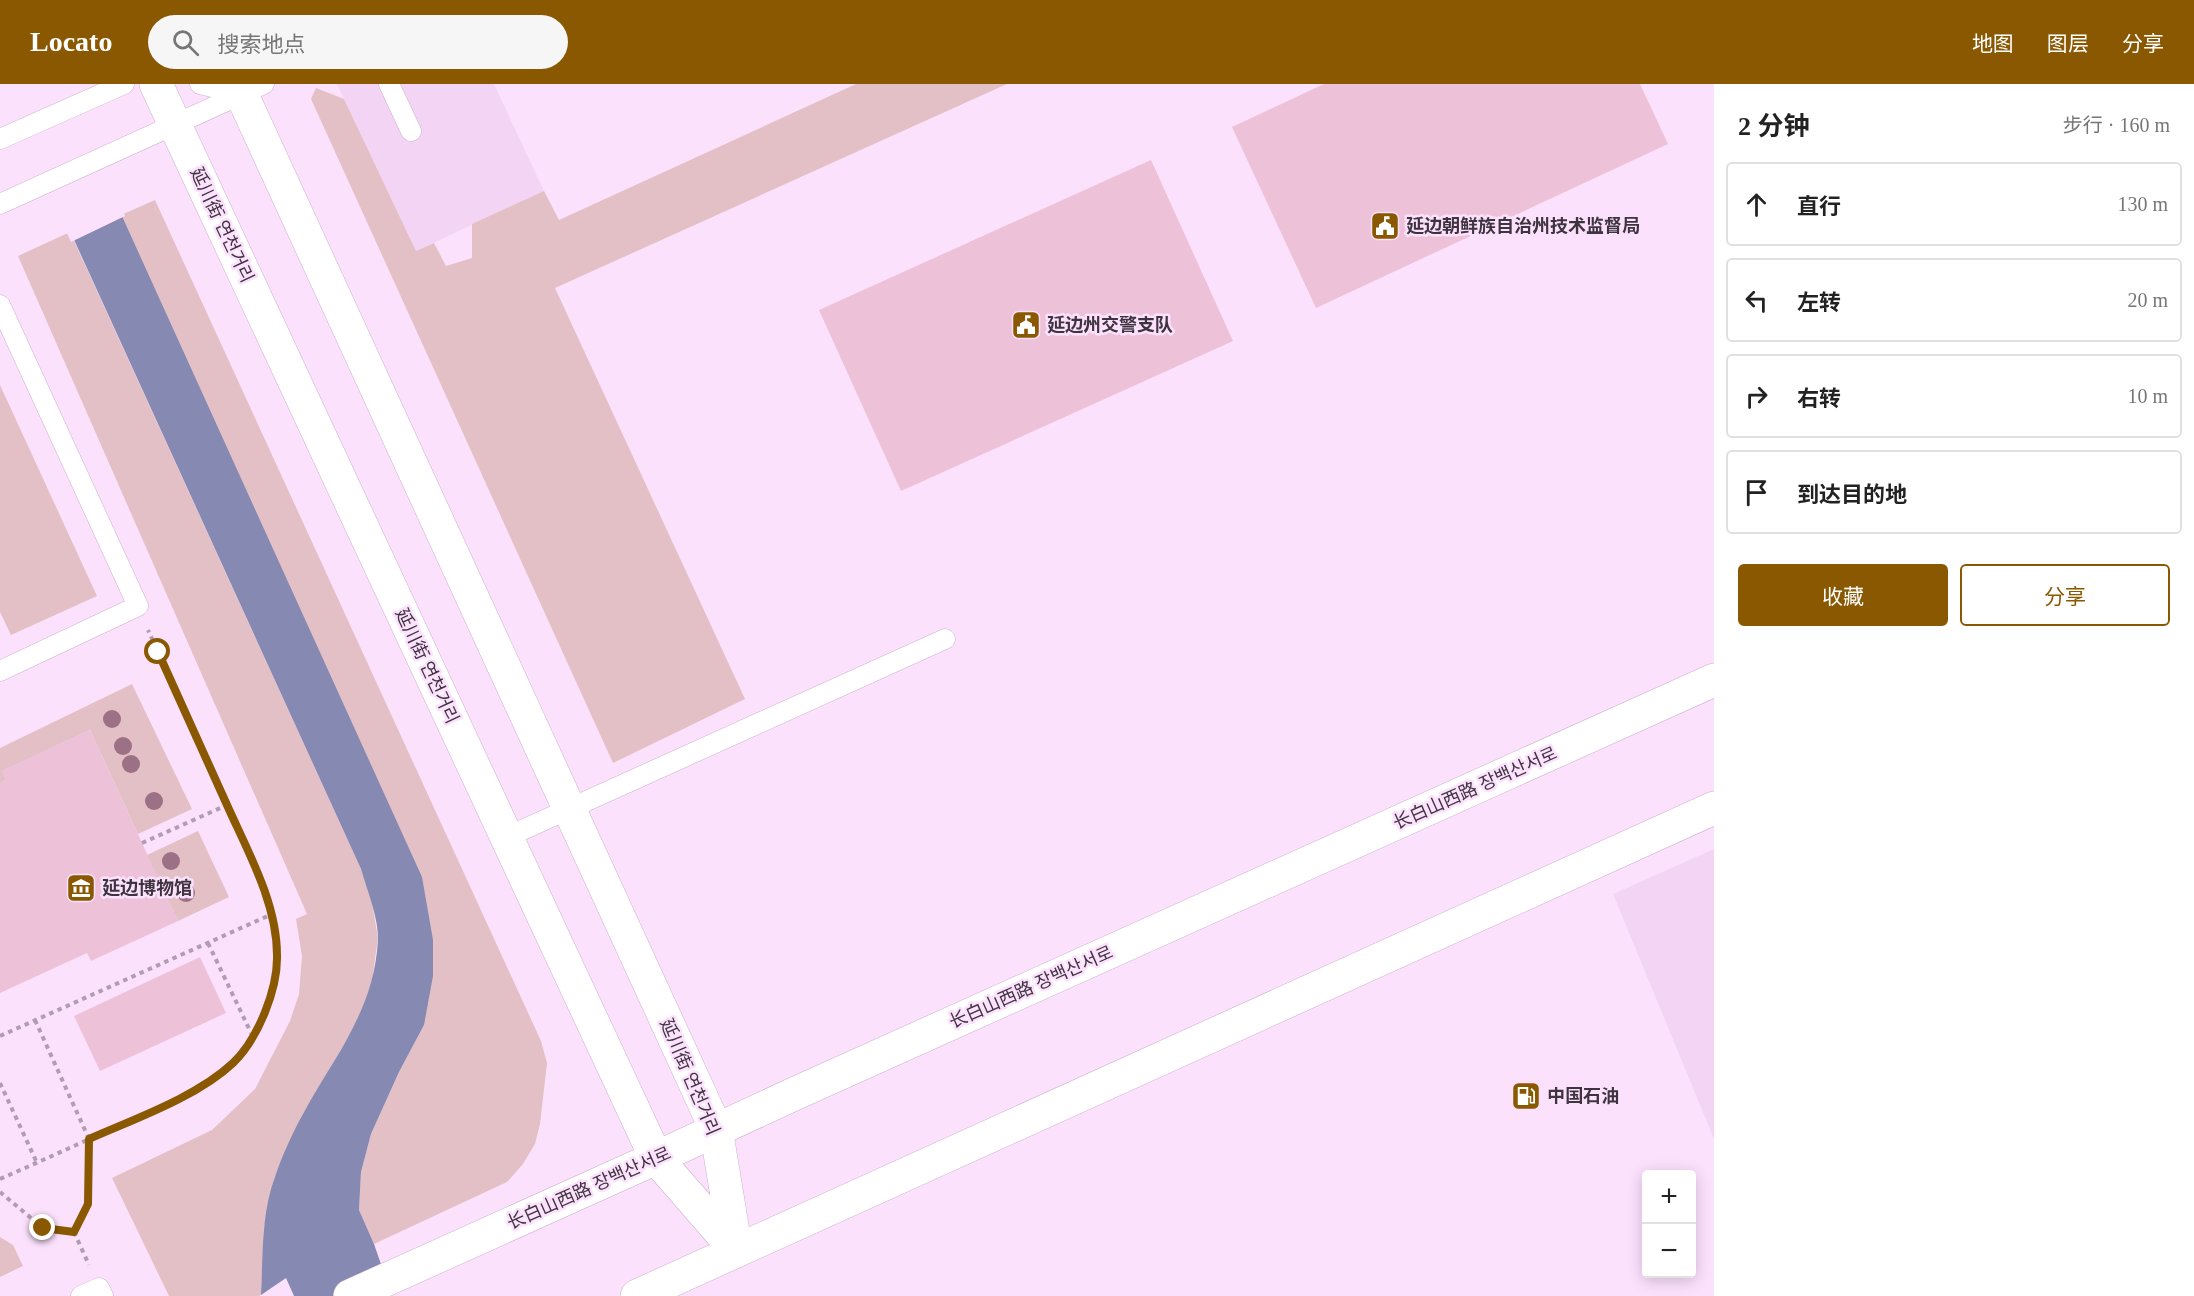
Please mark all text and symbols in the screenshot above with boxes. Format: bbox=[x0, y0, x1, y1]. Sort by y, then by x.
search box bbox=[148, 15, 568, 69]
text: Locato bbox=[30, 26, 112, 57]
icon: search bbox=[169, 26, 202, 59]
text: 搜索地点 bbox=[217, 32, 305, 57]
text: 地图 bbox=[1972, 32, 2014, 56]
text: 图层 bbox=[2047, 32, 2089, 56]
text: 分享 bbox=[2122, 32, 2164, 56]
text: 2 分钟 bbox=[1738, 112, 1810, 141]
text: 步行 · 160 m bbox=[2063, 114, 2170, 136]
street label: 延川街 연천거리 bbox=[187, 164, 257, 286]
icon: ahead bbox=[1740, 188, 1773, 221]
text: 130 m bbox=[2117, 193, 2168, 215]
text: 直行 bbox=[1797, 194, 1841, 219]
public building icon: 延边朝鲜族自治州技术监督局 bbox=[1369, 210, 1401, 242]
place label: 延边朝鲜族自治州技术监督局 bbox=[1406, 216, 1640, 236]
icon: left bbox=[1740, 284, 1773, 317]
text: 20 m bbox=[2127, 289, 2168, 311]
text: 左转 bbox=[1797, 290, 1841, 315]
public building icon: 延边州交警支队 bbox=[1010, 309, 1042, 341]
place label: 延边州交警支队 bbox=[1047, 315, 1173, 335]
icon: right bbox=[1740, 380, 1773, 413]
text: 10 m bbox=[2127, 385, 2168, 407]
text: 右转 bbox=[1797, 386, 1841, 411]
icon: arrive bbox=[1740, 476, 1773, 509]
text: 到达目的地 bbox=[1797, 482, 1907, 507]
button: 收藏 bbox=[1738, 564, 1948, 626]
button: 分享 bbox=[1960, 564, 2170, 626]
street label: 延川街 연천거리 bbox=[392, 605, 462, 727]
route start bbox=[144, 638, 170, 664]
street label: 长白山西路 장백산서로 bbox=[1390, 743, 1560, 833]
museum icon: 延边博物馆 bbox=[65, 872, 97, 904]
place label: 延边博物馆 bbox=[102, 878, 192, 898]
street label: 长白山西路 장백산서로 bbox=[946, 942, 1116, 1032]
street label: 延川街 연천거리 bbox=[656, 1016, 724, 1138]
fuel station icon: 中国石油 bbox=[1510, 1080, 1542, 1112]
place label: 中国石油 bbox=[1547, 1086, 1619, 1106]
street label: 长白山西路 장백산서로 bbox=[504, 1143, 674, 1233]
map controls bbox=[1642, 1170, 1696, 1278]
button: + bbox=[1642, 1170, 1696, 1224]
route end bbox=[29, 1214, 55, 1240]
button: − bbox=[1642, 1224, 1696, 1278]

